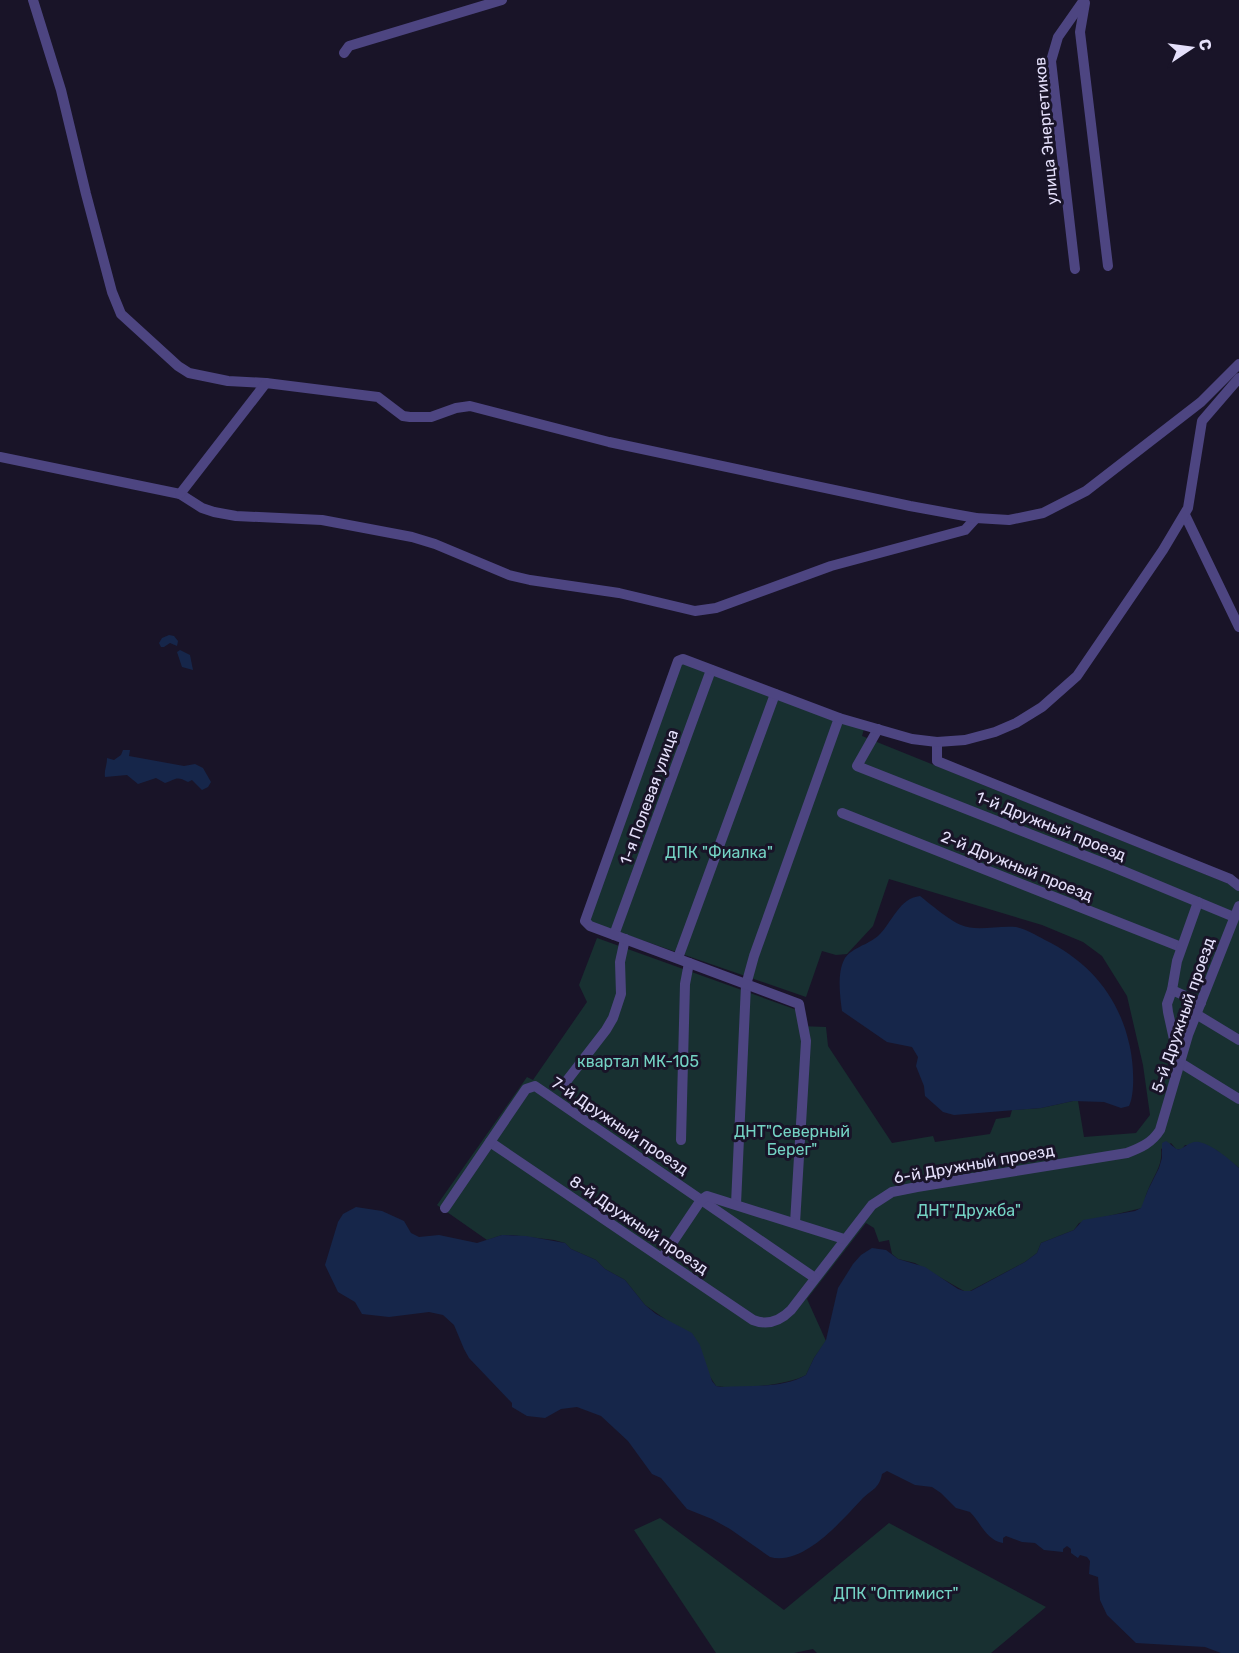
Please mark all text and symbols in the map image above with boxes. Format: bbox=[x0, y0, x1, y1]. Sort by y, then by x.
north arrow bbox=[1161, 18, 1221, 78]
text: С bbox=[1195, 37, 1216, 52]
street label: улица Энергетиков bbox=[1030, 56, 1062, 206]
street label: 1-я Полевая улица bbox=[616, 727, 682, 867]
street label: 1-й Дружный проезд bbox=[973, 787, 1129, 865]
street label: 2-й Дружный проезд bbox=[938, 827, 1096, 905]
park label: ДПК "Фиалка" bbox=[665, 843, 773, 862]
street label: 5-й Дружный проезд bbox=[1148, 935, 1219, 1095]
park label: квартал МК-105 bbox=[577, 1052, 699, 1071]
street label: 7-й Дружный проезд bbox=[548, 1073, 692, 1179]
park label: ДНТ"Северный Берег" bbox=[734, 1122, 850, 1159]
street label: 6-й Дружный проезд bbox=[892, 1140, 1056, 1187]
street label: 8-й Дружный проезд bbox=[566, 1171, 712, 1279]
park label: ДНТ"Дружба" bbox=[917, 1201, 1021, 1220]
park label: ДПК "Оптимист" bbox=[834, 1584, 958, 1603]

